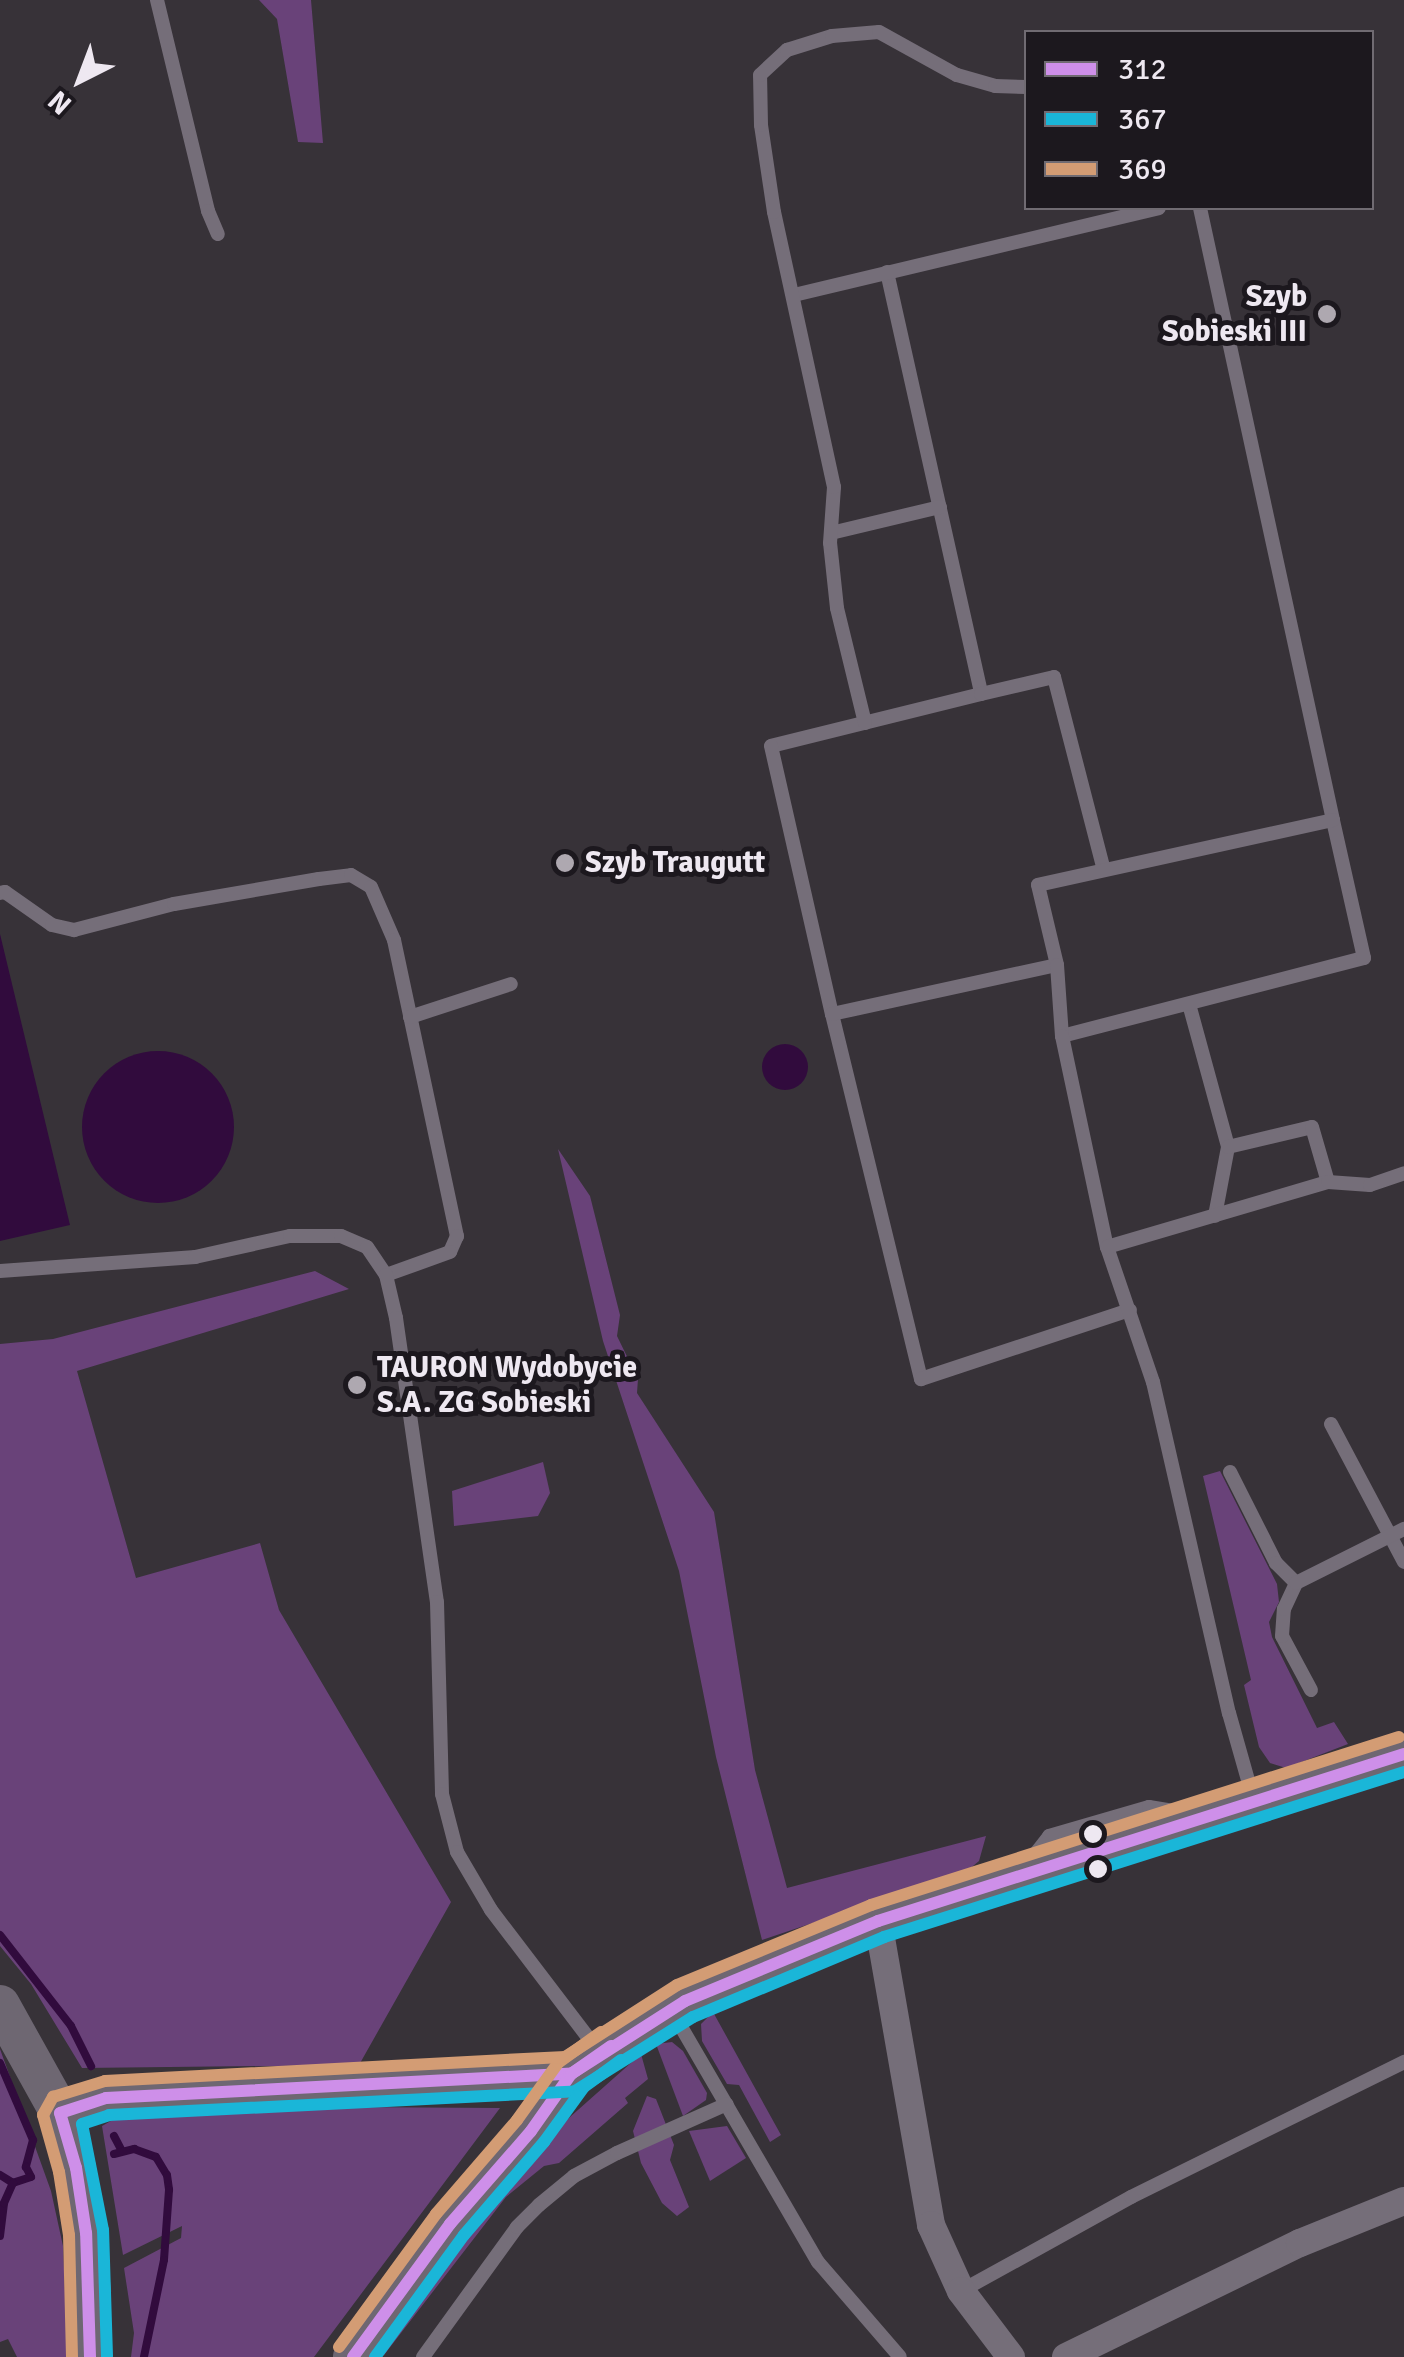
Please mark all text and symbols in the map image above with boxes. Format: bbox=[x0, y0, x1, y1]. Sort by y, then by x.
north arrow bbox=[30, 30, 130, 130]
legend bbox=[1024, 30, 1374, 210]
text: 312 bbox=[1118, 51, 1167, 88]
text: N bbox=[41, 83, 79, 121]
text: 367 bbox=[1118, 101, 1167, 138]
text: 369 bbox=[1118, 151, 1167, 188]
place label: Szyb Sobieski III bbox=[1162, 279, 1307, 350]
marker: Szyb Sobieski III bbox=[1316, 303, 1338, 325]
place label: Szyb Traugutt bbox=[585, 845, 765, 881]
marker: Szyb Traugutt bbox=[554, 852, 576, 874]
place label: TAURON Wydobycie S.A. ZG Sobieski bbox=[377, 1350, 637, 1420]
marker: TAURON Wydobycie S.A. ZG Sobieski bbox=[346, 1374, 368, 1396]
unlabelled marker bbox=[1083, 1824, 1103, 1844]
unlabelled marker bbox=[1088, 1859, 1108, 1879]

